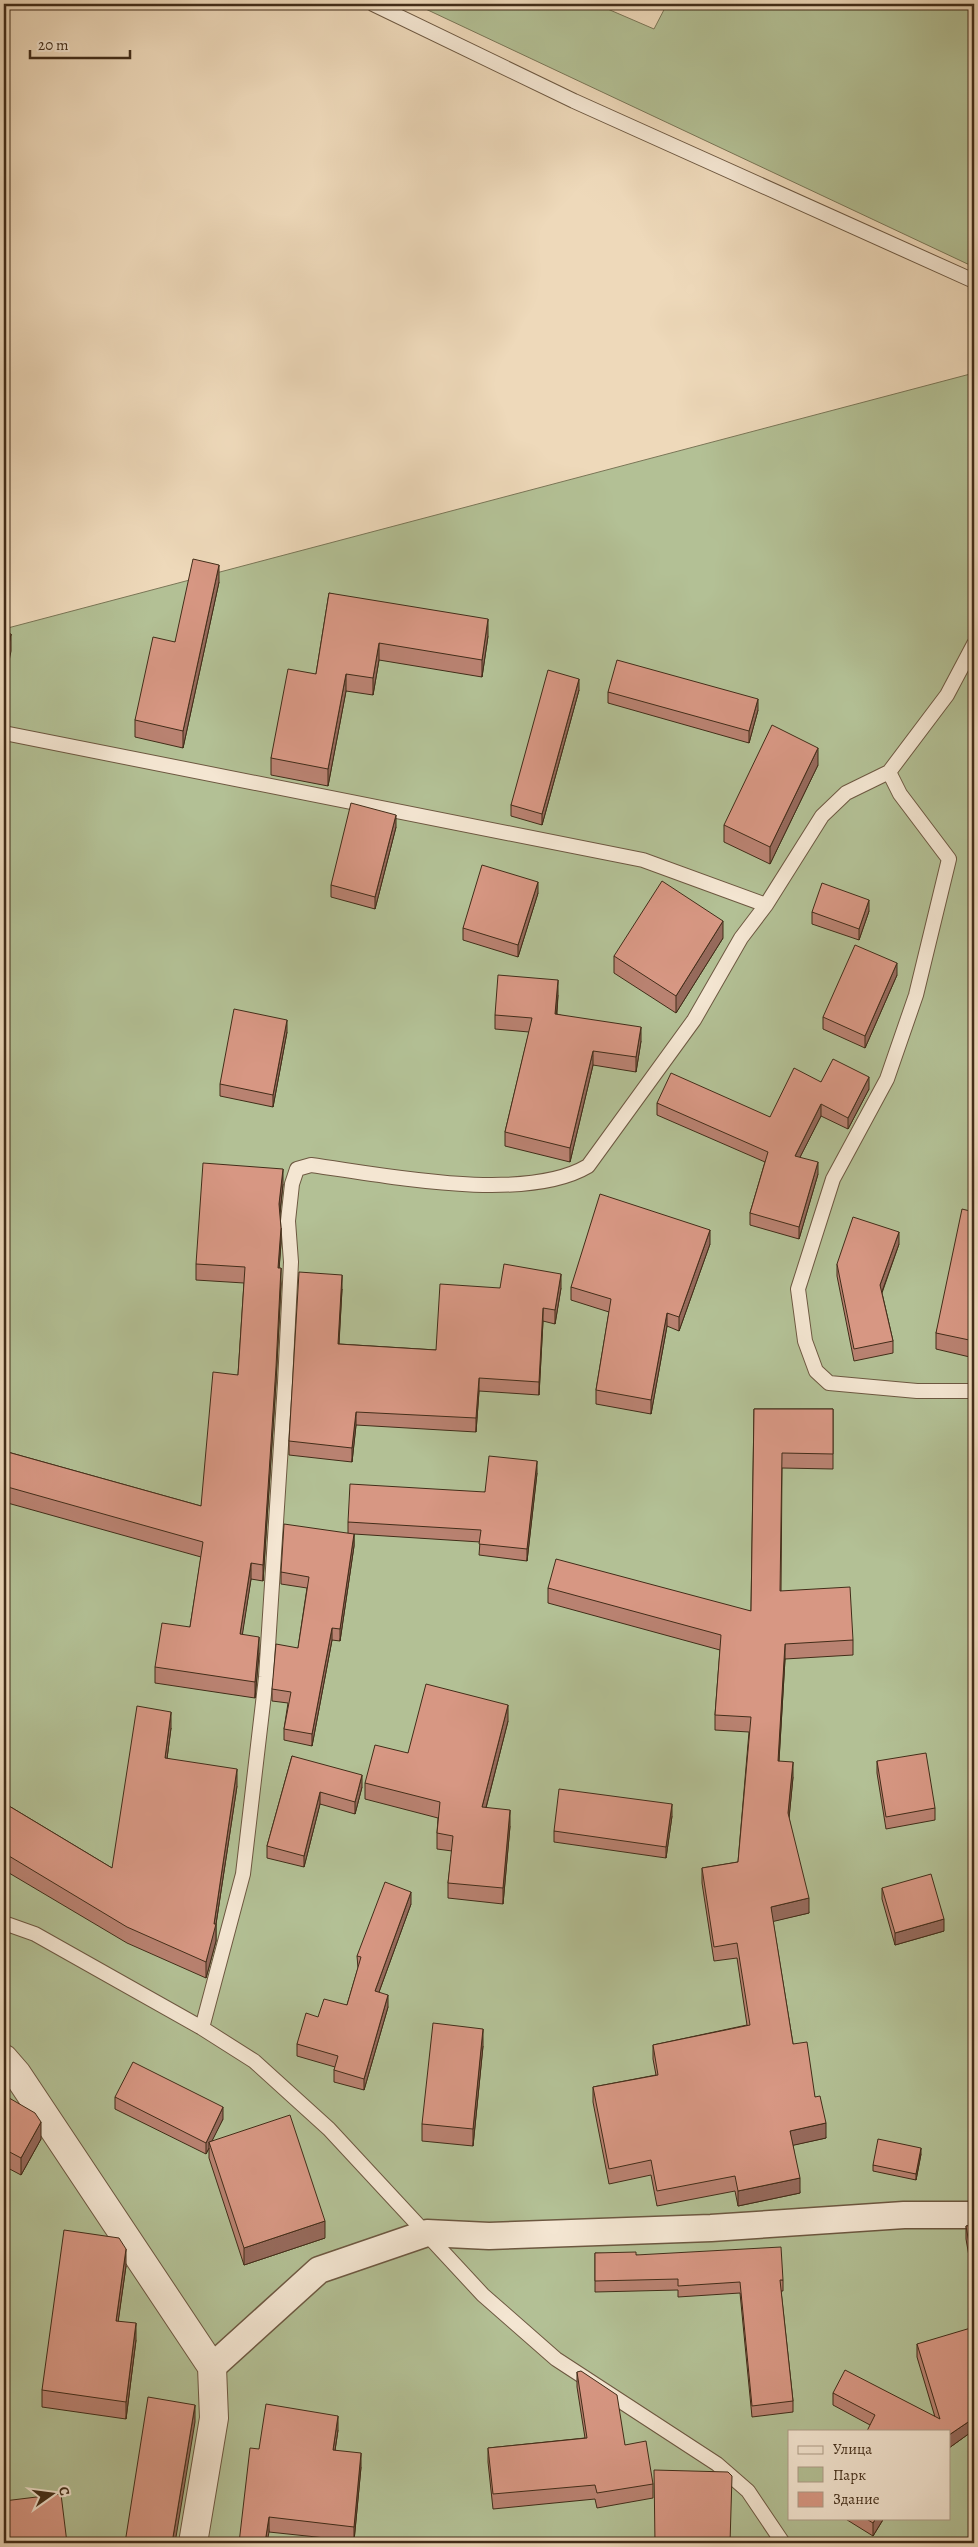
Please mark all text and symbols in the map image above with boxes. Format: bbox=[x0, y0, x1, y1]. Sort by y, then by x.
scale bar bbox=[30, 28, 130, 60]
text: 20 m bbox=[38, 35, 69, 55]
legend bbox=[788, 2430, 950, 2520]
text: Улица bbox=[833, 2439, 872, 2459]
text: Парк bbox=[833, 2465, 866, 2485]
north arrow bbox=[28, 2470, 78, 2520]
text: С bbox=[54, 2484, 74, 2498]
text: Здание bbox=[833, 2489, 880, 2509]

